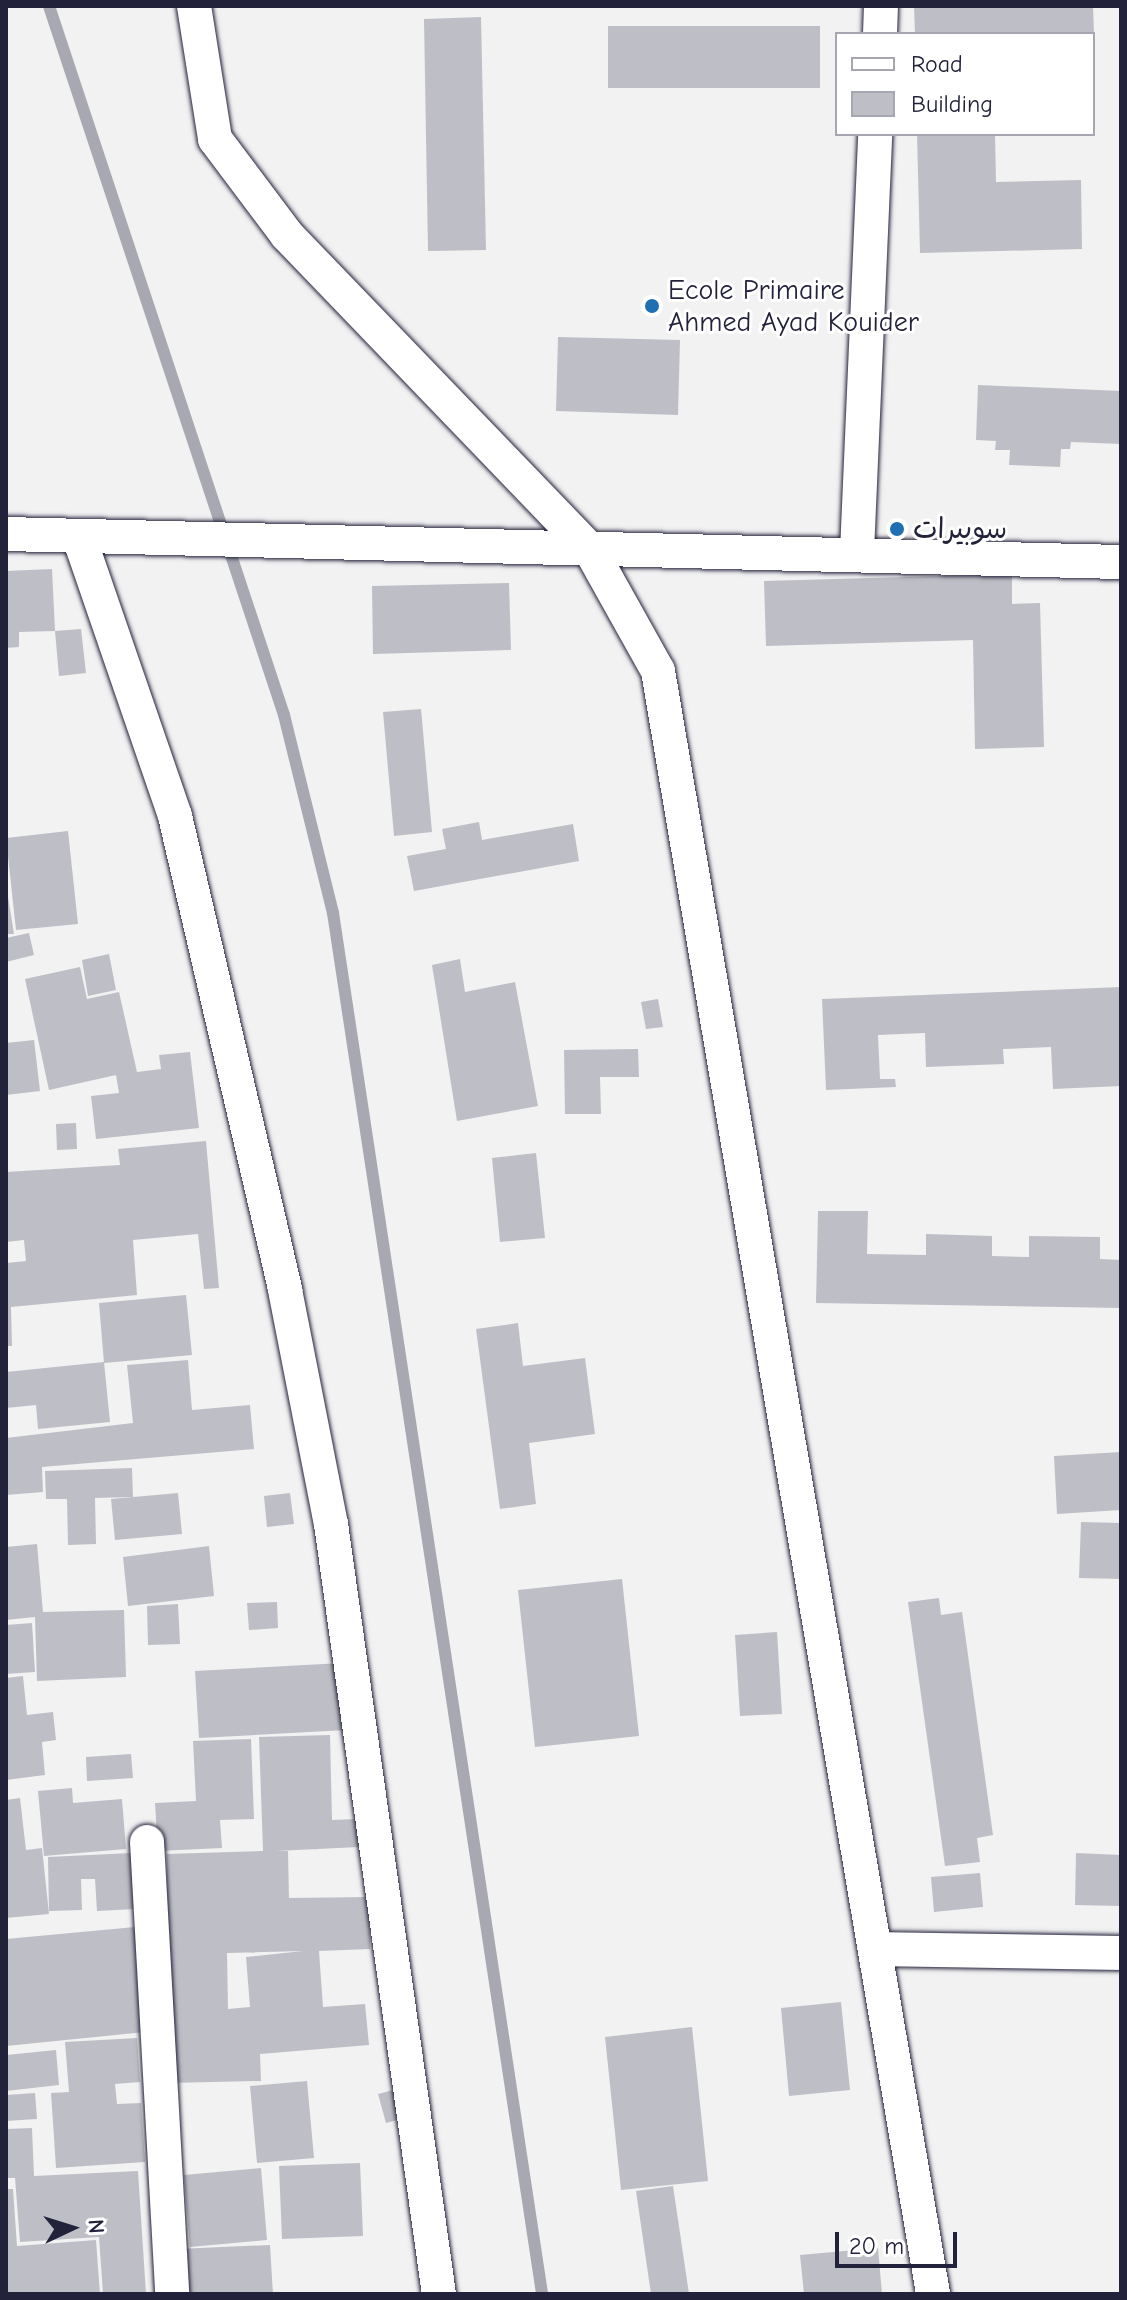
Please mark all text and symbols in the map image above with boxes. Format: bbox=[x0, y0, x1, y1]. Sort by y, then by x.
legend bbox=[835, 32, 1095, 136]
text: Road bbox=[911, 50, 963, 78]
text: Building bbox=[911, 90, 993, 118]
place label: Ecole Primaire Ahmed Ayad Kouider bbox=[668, 273, 919, 339]
marker: Ecole Primaire Ahmed Ayad Kouider bbox=[643, 297, 661, 315]
place label: سوبيرات bbox=[913, 512, 1007, 546]
marker: سوبيرات bbox=[888, 520, 906, 538]
north arrow bbox=[32, 2188, 112, 2268]
scale bar bbox=[839, 2216, 961, 2266]
text: N bbox=[82, 2218, 109, 2234]
text: 20 m bbox=[849, 2232, 904, 2260]

